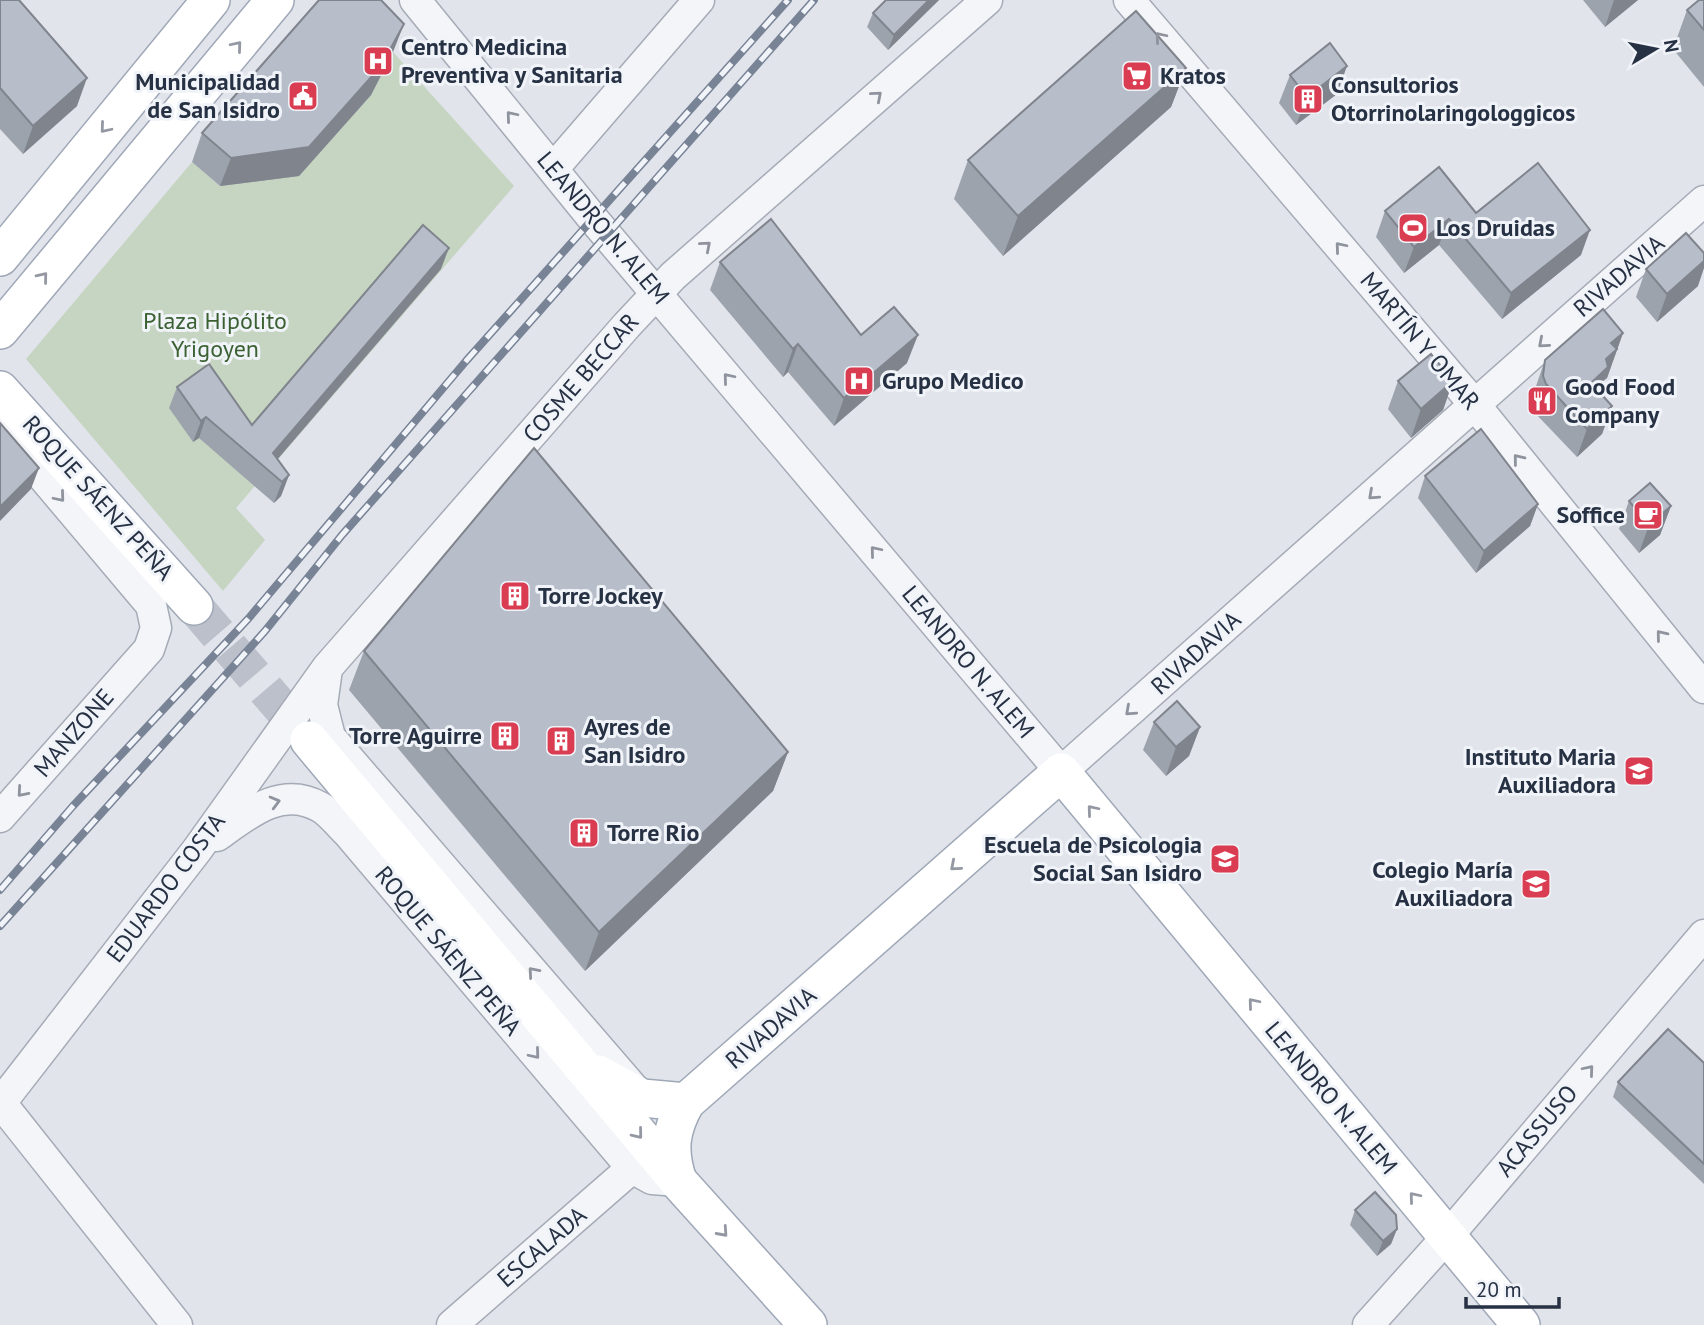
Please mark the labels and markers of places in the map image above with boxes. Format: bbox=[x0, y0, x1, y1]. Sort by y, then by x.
place label: Centro Medicina Preventiva y Sanitaria bbox=[401, 31, 623, 90]
hospital icon: Centro Medicina Preventiva y Sanitaria bbox=[361, 44, 395, 78]
supermarket icon: Kratos bbox=[1120, 59, 1154, 93]
place label: Kratos bbox=[1160, 60, 1226, 91]
place label: Municipalidad de San Isidro bbox=[135, 66, 280, 125]
place label: Consultorios Otorrinolaringologgicos bbox=[1331, 69, 1575, 128]
public building icon: Municipalidad de San Isidro bbox=[286, 79, 320, 113]
building icon: Consultorios Otorrinolaringologgicos bbox=[1291, 82, 1325, 116]
sports icon: Los Druidas bbox=[1396, 211, 1430, 245]
place label: Los Druidas bbox=[1436, 212, 1555, 243]
hospital icon: Grupo Medico bbox=[842, 364, 876, 398]
place label: Grupo Medico bbox=[882, 365, 1024, 396]
place label: Good Food Company bbox=[1565, 371, 1675, 430]
restaurant icon: Good Food Company bbox=[1525, 384, 1559, 418]
cafe icon: Soffice bbox=[1631, 498, 1665, 532]
place label: Soffice bbox=[1557, 499, 1625, 530]
building icon: Torre Jockey bbox=[498, 579, 532, 613]
place label: Torre Jockey bbox=[538, 580, 663, 611]
place label: Ayres de San Isidro bbox=[584, 711, 686, 770]
building icon: Torre Aguirre bbox=[488, 719, 522, 753]
place label: Torre Aguirre bbox=[349, 720, 482, 751]
building icon: Ayres de San Isidro bbox=[544, 724, 578, 758]
place label: Instituto Maria Auxiliadora bbox=[1465, 741, 1616, 800]
school or university icon: Instituto Maria Auxiliadora bbox=[1622, 754, 1656, 788]
building icon: Torre Rio bbox=[567, 816, 601, 850]
place label: Torre Rio bbox=[607, 817, 699, 848]
place label: Escuela de Psicologia Social San Isidro bbox=[984, 829, 1202, 888]
school or university icon: Escuela de Psicologia Social San Isidro bbox=[1208, 842, 1242, 876]
place label: Colegio María Auxiliadora bbox=[1372, 854, 1513, 913]
school or university icon: Colegio María Auxiliadora bbox=[1519, 867, 1553, 901]

